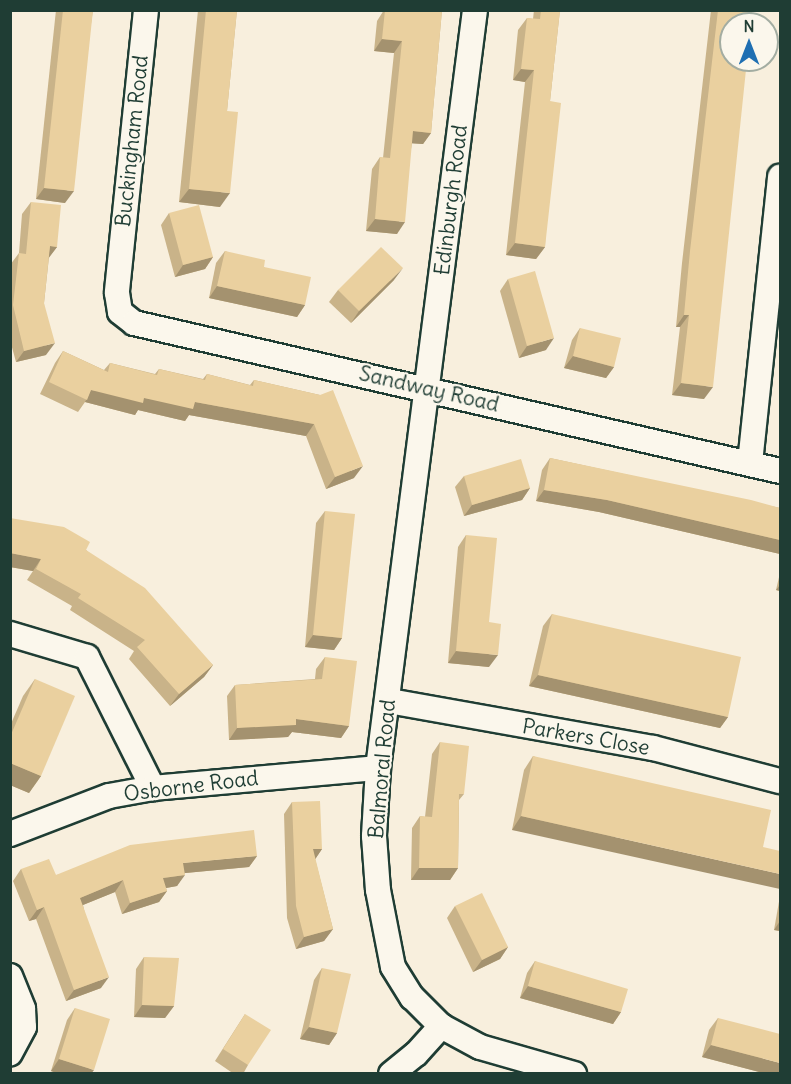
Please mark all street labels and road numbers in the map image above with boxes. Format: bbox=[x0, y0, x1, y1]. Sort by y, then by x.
street label: Buckingham Road bbox=[110, 54, 154, 228]
street label: Edinburgh Road bbox=[429, 123, 473, 277]
street label: Sandway Road bbox=[357, 361, 501, 417]
street label: Balmoral Road bbox=[363, 698, 401, 840]
street label: Parkers Close bbox=[520, 713, 652, 761]
street label: Osborne Road bbox=[122, 765, 260, 807]

